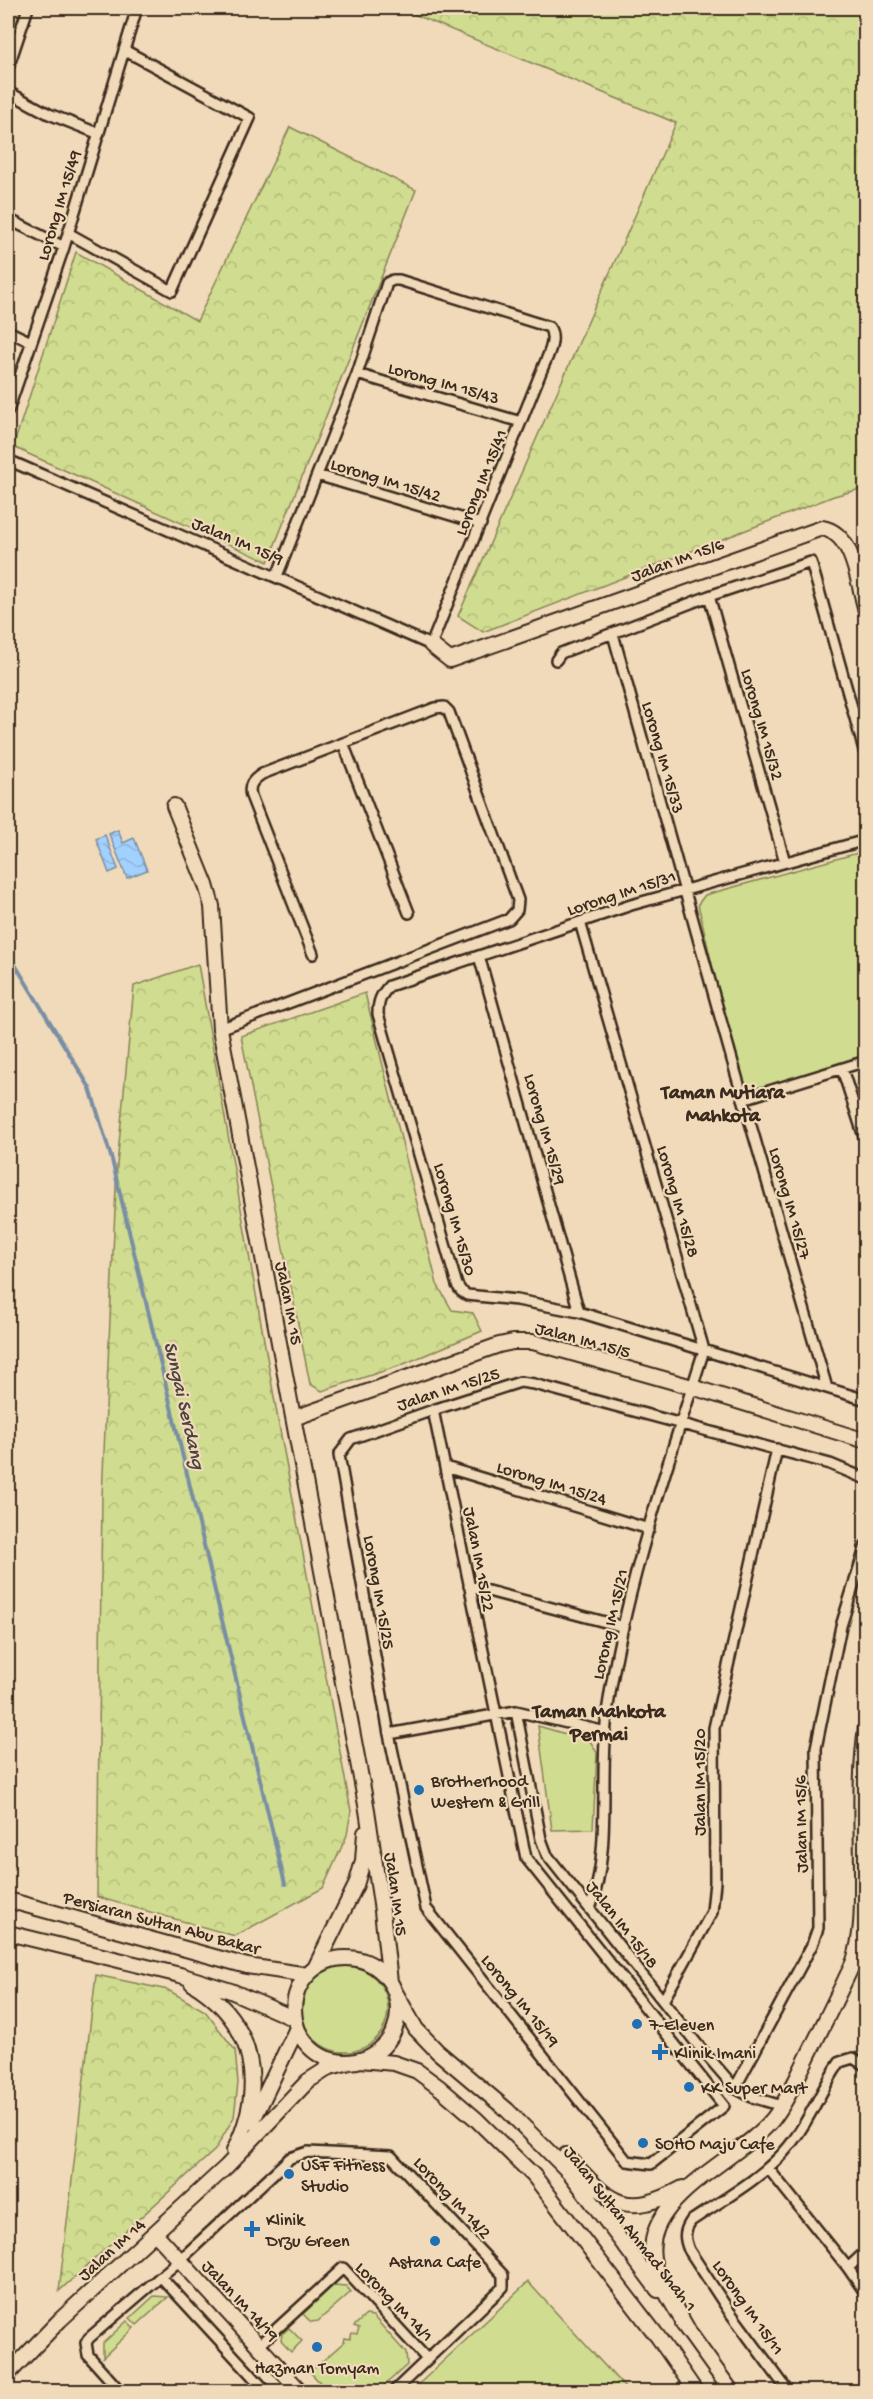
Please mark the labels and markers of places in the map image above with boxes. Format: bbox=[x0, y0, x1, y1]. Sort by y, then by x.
place label: Brotherhood Western & Grill bbox=[430, 1772, 540, 1814]
marker: Brotherhood Western & Grill bbox=[412, 1783, 426, 1797]
place label: 7-Eleven bbox=[648, 2016, 715, 2037]
marker: 7-Eleven bbox=[630, 2017, 644, 2031]
marker: Klinik Imani bbox=[651, 2043, 669, 2061]
place label: Klinik Imani bbox=[674, 2044, 756, 2065]
place label: KK Super Mart bbox=[701, 2079, 809, 2100]
marker: KK Super Mart bbox=[682, 2080, 696, 2094]
place label: SOHO Maju Cafe bbox=[655, 2135, 775, 2156]
marker: SOHO Maju Cafe bbox=[636, 2136, 650, 2150]
place label: USF Fitness Studio bbox=[301, 2156, 386, 2198]
marker: USF Fitness Studio bbox=[282, 2167, 296, 2181]
place label: Klinik Drzu Green bbox=[265, 2211, 350, 2253]
marker: Klinik Drzu Green bbox=[243, 2220, 261, 2238]
marker: Astana Cafe bbox=[428, 2234, 442, 2248]
place label: Astana Cafe bbox=[389, 2253, 482, 2274]
marker: Hazman Tomyam bbox=[310, 2340, 324, 2354]
place label: Hazman Tomyam bbox=[255, 2359, 379, 2380]

